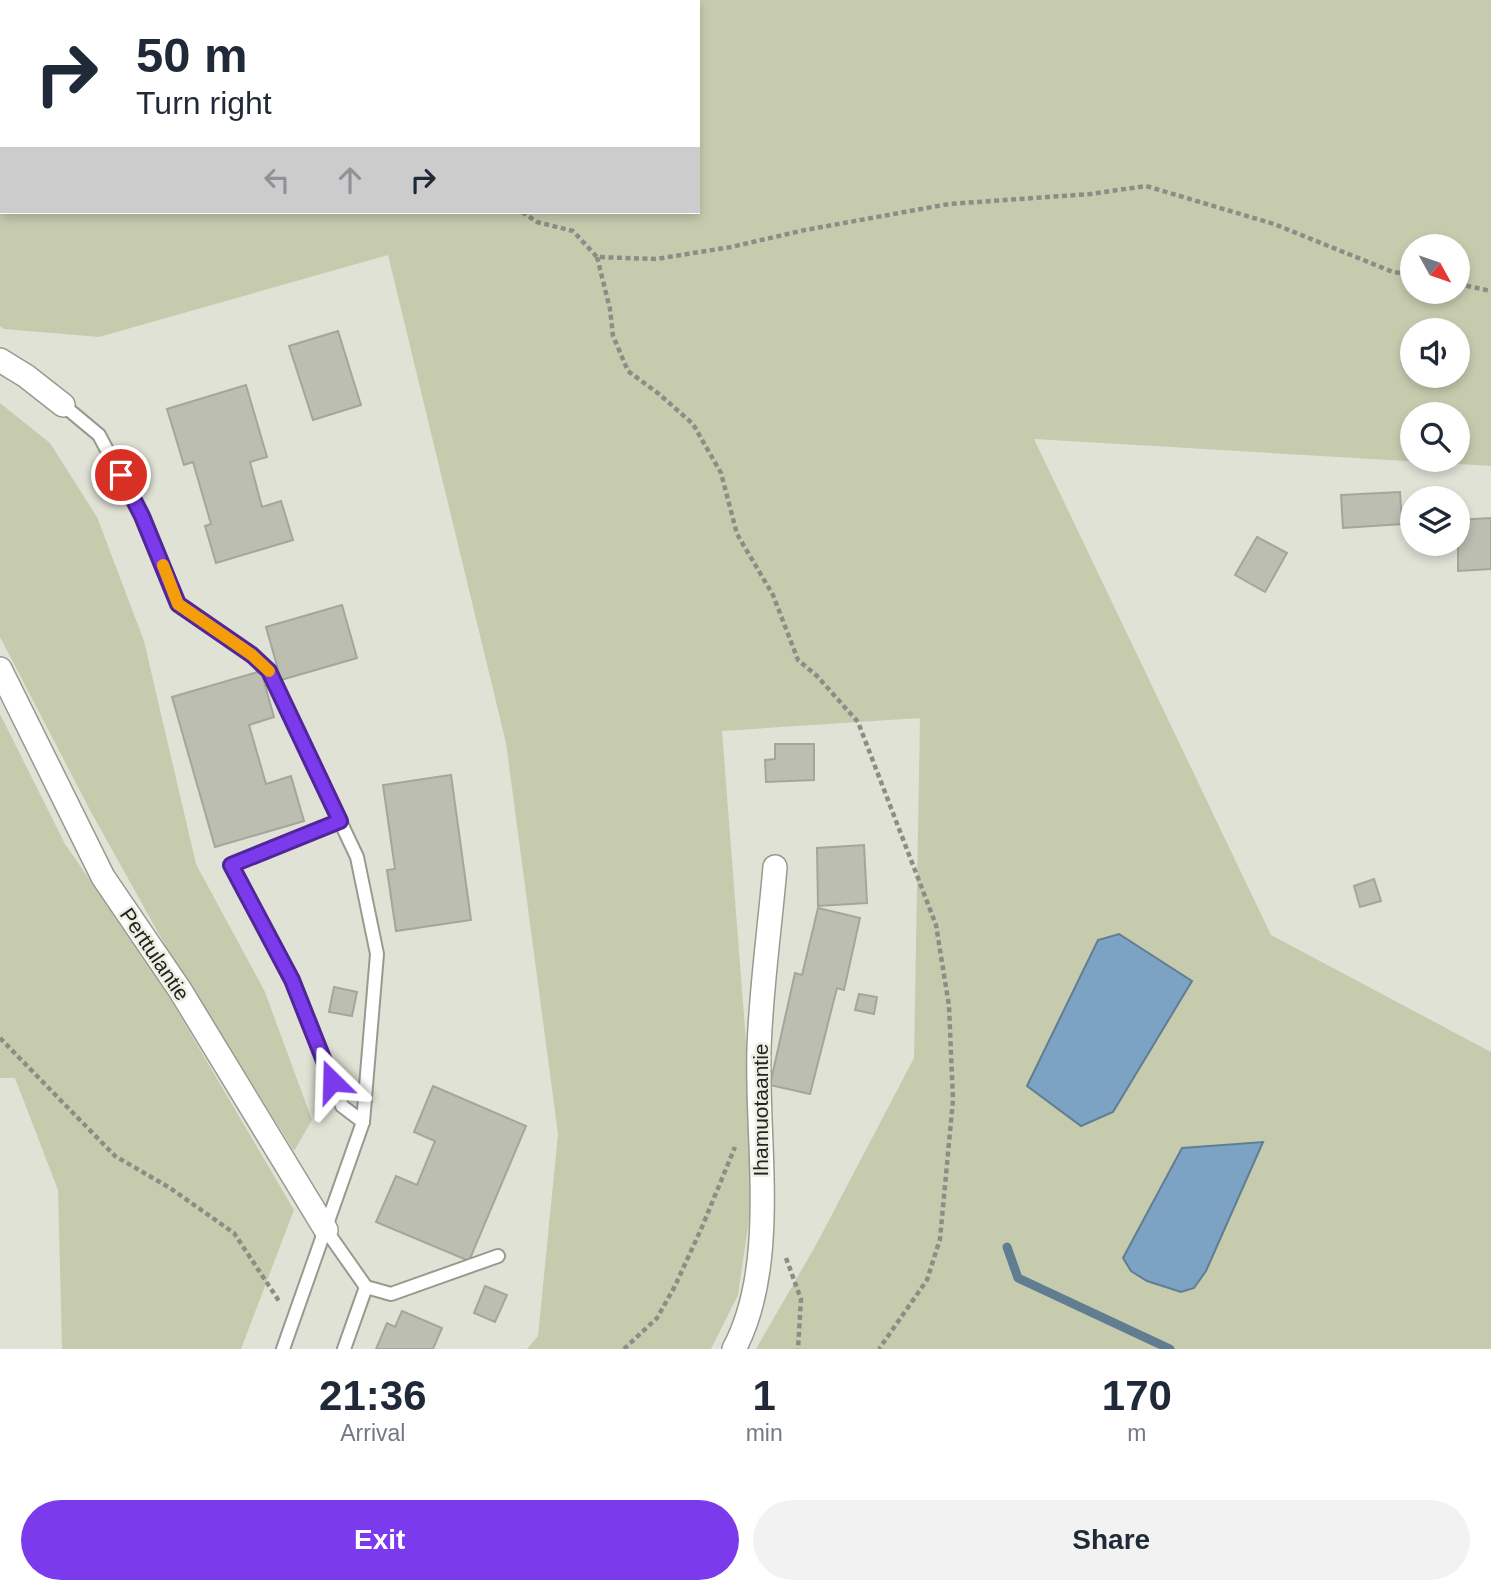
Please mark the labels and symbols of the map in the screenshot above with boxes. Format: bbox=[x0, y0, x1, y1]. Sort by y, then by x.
north arrow bbox=[1400, 234, 1470, 304]
pin bbox=[91, 445, 151, 505]
street label: Perttulantie bbox=[116, 904, 194, 1004]
street label: Ihamuotaantie bbox=[749, 1043, 772, 1177]
position arrow bbox=[295, 1044, 369, 1118]

